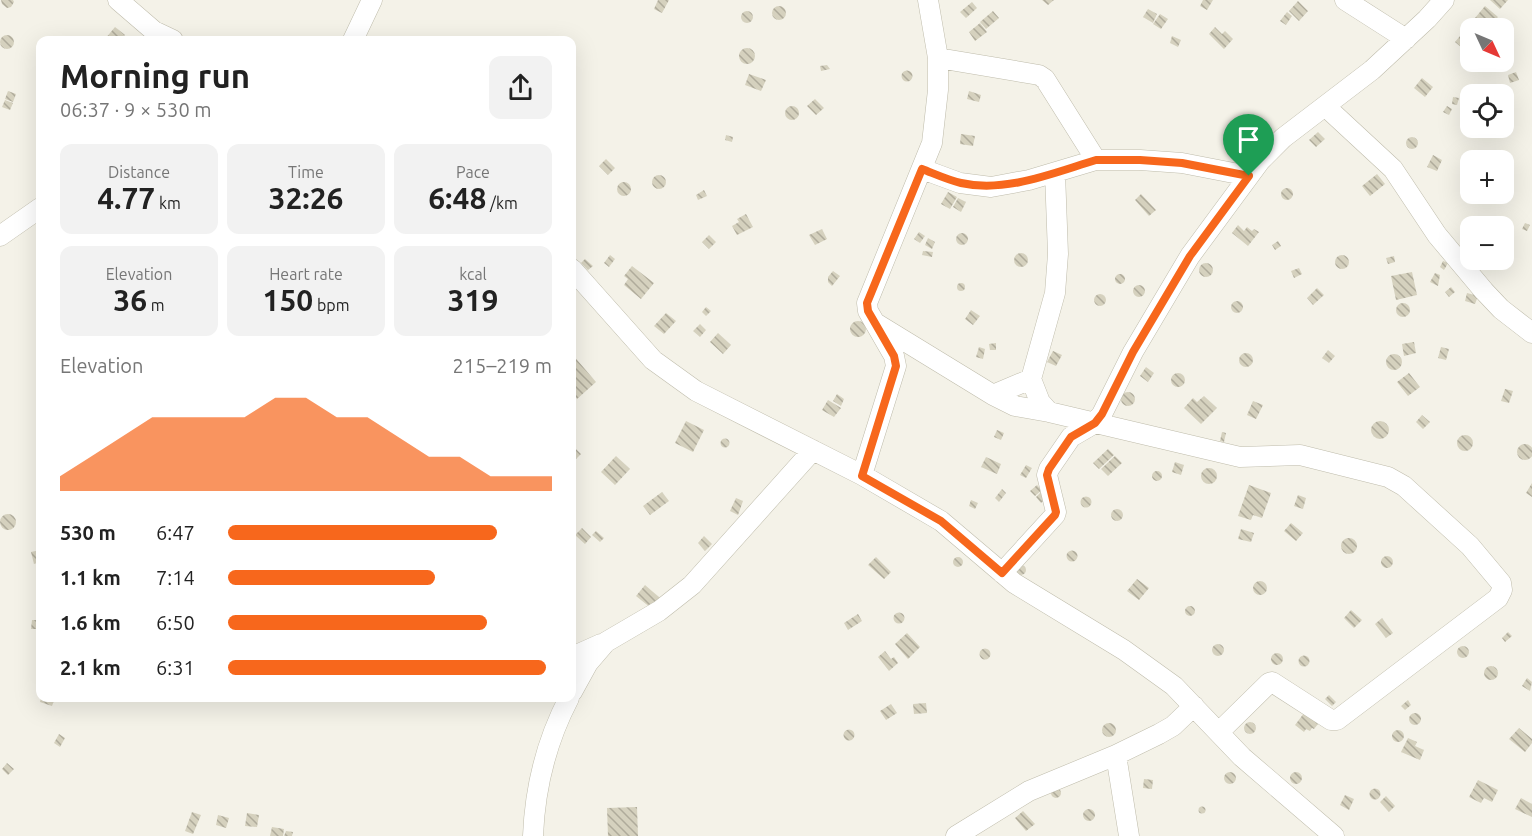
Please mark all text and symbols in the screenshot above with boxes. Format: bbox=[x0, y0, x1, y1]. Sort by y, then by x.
north arrow bbox=[1460, 18, 1514, 72]
map controls bbox=[1460, 18, 1514, 270]
button: share bbox=[489, 56, 552, 119]
text: Morning run bbox=[60, 57, 250, 94]
button: locate bbox=[1460, 84, 1514, 138]
text: 06:37 · 9 × 530 m bbox=[60, 98, 212, 121]
pin bbox=[1223, 114, 1274, 176]
icon: arrive bbox=[1232, 123, 1265, 156]
button: + bbox=[1460, 150, 1514, 204]
text: Distance bbox=[108, 163, 170, 181]
text: Time bbox=[288, 163, 324, 181]
text: Pace bbox=[456, 163, 490, 181]
text: 4.77 bbox=[97, 181, 155, 215]
text: 32:26 bbox=[268, 181, 344, 215]
text: 6:48 bbox=[428, 181, 486, 215]
text: km bbox=[155, 194, 181, 212]
text: /km bbox=[486, 194, 518, 212]
button: − bbox=[1460, 216, 1514, 270]
text: Elevation bbox=[106, 265, 172, 283]
text: Heart rate bbox=[269, 265, 343, 283]
text: kcal bbox=[459, 265, 487, 283]
text: 36 bbox=[113, 283, 147, 317]
text: 150 bbox=[263, 283, 313, 317]
text: 319 bbox=[448, 283, 498, 317]
text: m bbox=[147, 296, 165, 314]
text: bpm bbox=[313, 296, 349, 314]
text: Elevation bbox=[60, 354, 143, 377]
text: 215–219 m bbox=[453, 354, 552, 377]
text: 530 m bbox=[60, 521, 116, 544]
text: 6:47 bbox=[156, 521, 195, 544]
text: 1.1 km bbox=[60, 566, 121, 589]
text: 7:14 bbox=[156, 566, 195, 589]
text: 1.6 km bbox=[60, 611, 121, 634]
text: 6:50 bbox=[156, 611, 195, 634]
text: 2.1 km bbox=[60, 656, 121, 679]
text: 6:31 bbox=[156, 656, 195, 679]

